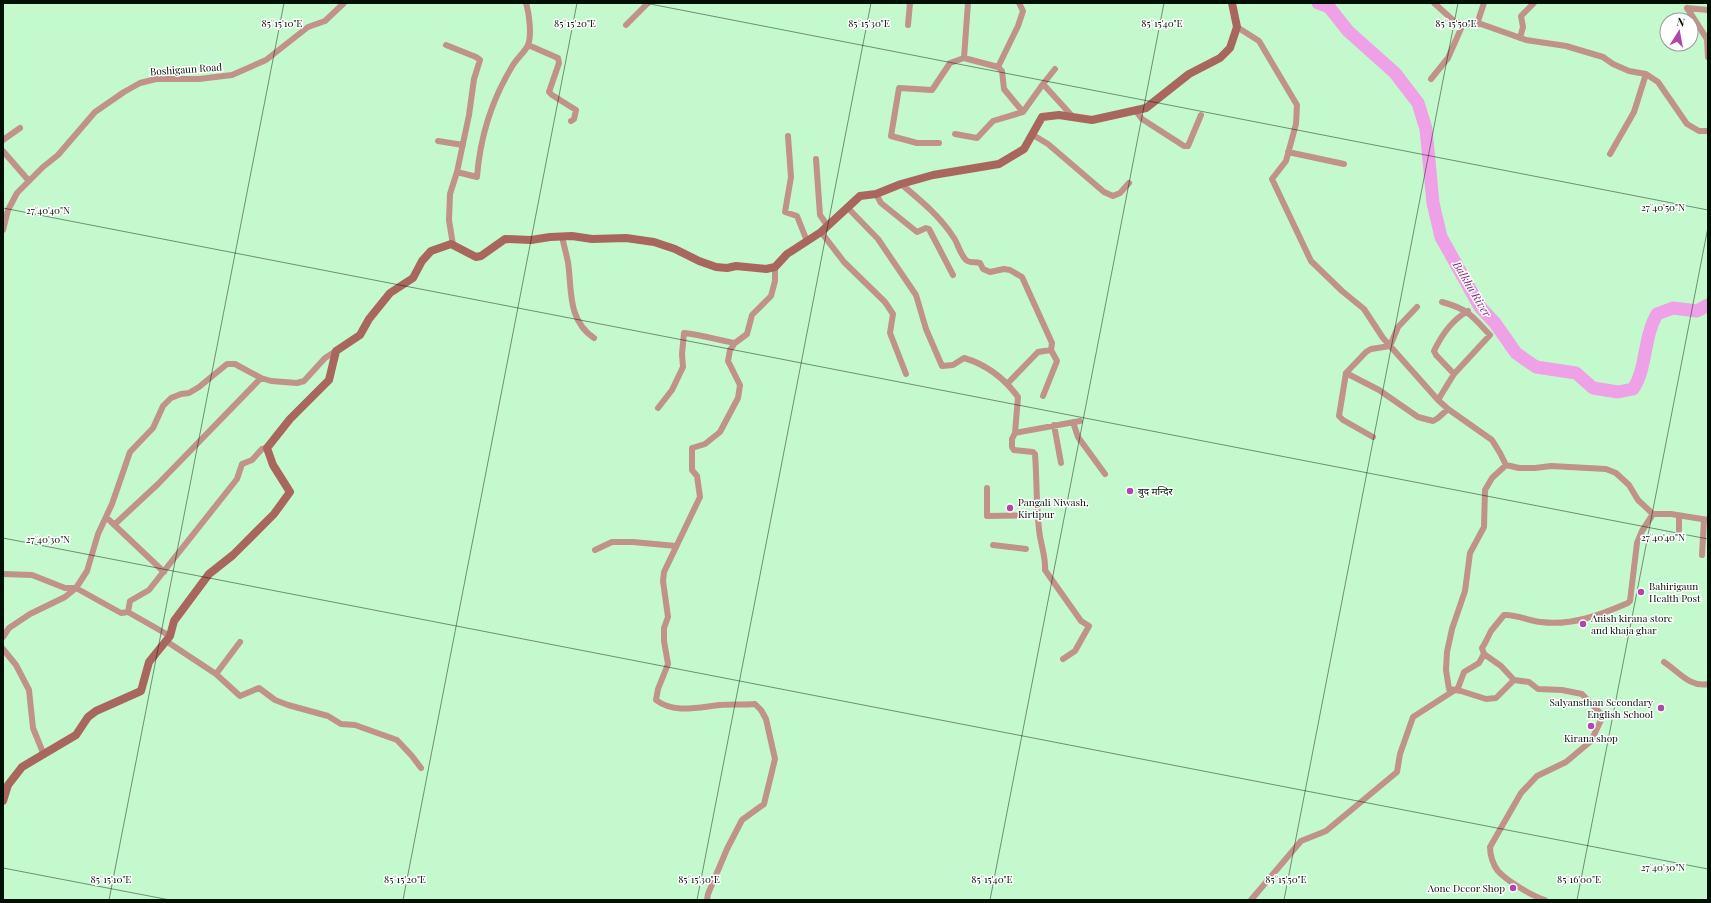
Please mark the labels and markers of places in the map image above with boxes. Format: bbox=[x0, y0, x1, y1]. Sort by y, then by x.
place label: बुद मन्दिर bbox=[1138, 484, 1173, 498]
marker: बुद मन्दिर bbox=[1125, 486, 1135, 496]
place label: Pangali Niwash, Kirtipur bbox=[1018, 495, 1089, 521]
marker: Pangali Niwash, Kirtipur bbox=[1005, 503, 1015, 513]
place label: Bahirigaun Health Post bbox=[1649, 579, 1701, 605]
marker: Bahirigaun Health Post bbox=[1636, 587, 1646, 597]
place label: Anish kirana store and khaja ghar bbox=[1590, 611, 1673, 637]
marker: Anish kirana store and khaja ghar bbox=[1578, 619, 1588, 629]
place label: Salyansthan Secondary English School bbox=[1549, 695, 1653, 721]
marker: Salyansthan Secondary English School bbox=[1656, 703, 1666, 713]
marker: Kirana shop bbox=[1586, 721, 1596, 731]
place label: Kirana shop bbox=[1564, 731, 1618, 745]
place label: Aone Decor Shop bbox=[1427, 881, 1505, 895]
marker: Aone Decor Shop bbox=[1508, 883, 1518, 893]

